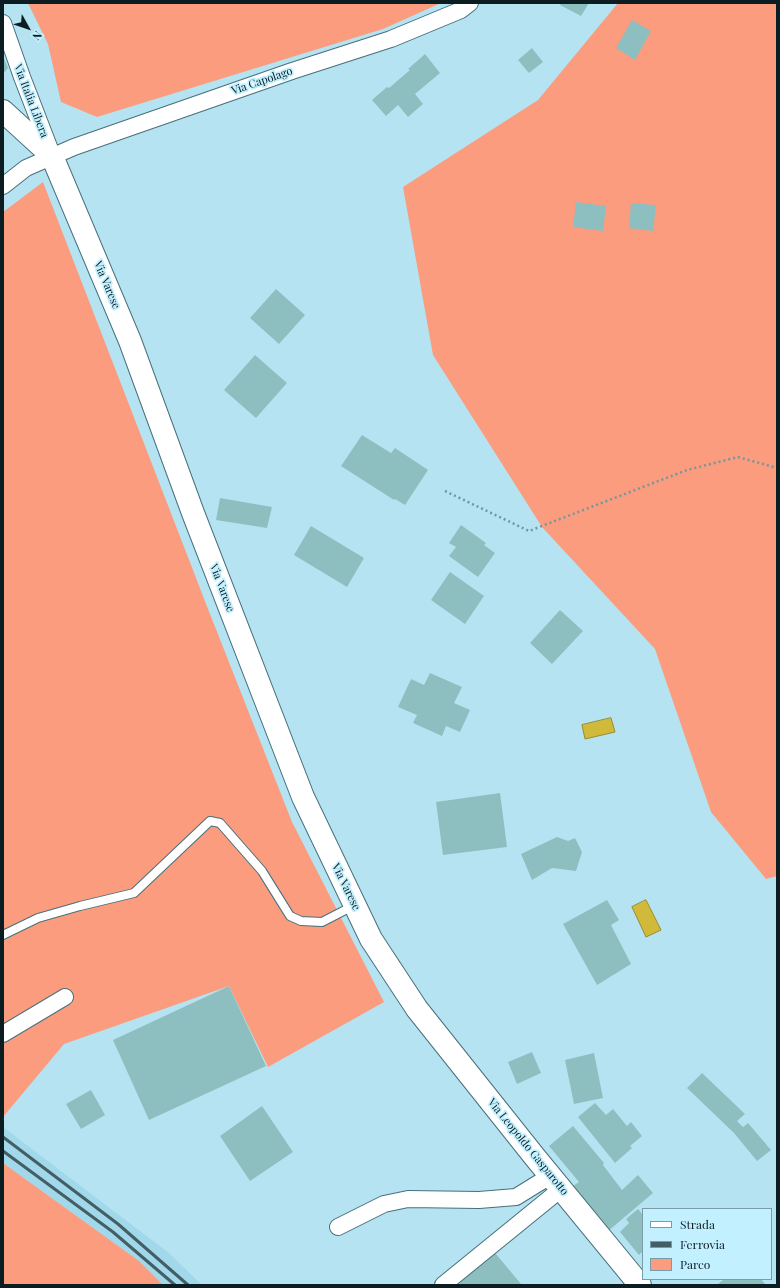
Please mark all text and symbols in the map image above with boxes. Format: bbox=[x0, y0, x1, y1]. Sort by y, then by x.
north arrow bbox=[8, 8, 48, 48]
text: N bbox=[29, 28, 46, 44]
street label: Via Italia Libera bbox=[11, 62, 51, 140]
street label: Via Capolago bbox=[230, 64, 294, 98]
street label: Via Varese bbox=[91, 259, 123, 311]
street label: Via Varese bbox=[207, 562, 237, 614]
street label: Via Varese bbox=[329, 861, 363, 913]
street label: Via Leopoldo Gasparotto bbox=[485, 1096, 571, 1198]
legend bbox=[642, 1208, 772, 1280]
text: Strada bbox=[680, 1216, 715, 1232]
text: Ferrovia bbox=[680, 1236, 725, 1252]
text: Parco bbox=[680, 1256, 710, 1272]

